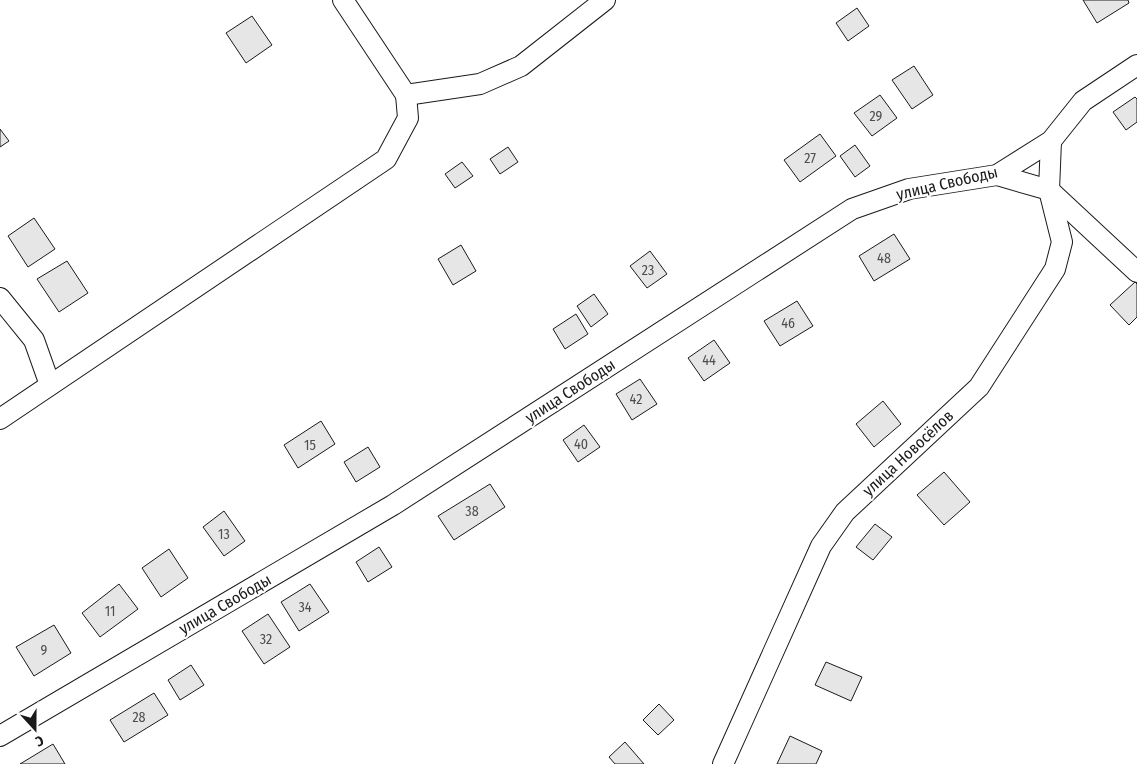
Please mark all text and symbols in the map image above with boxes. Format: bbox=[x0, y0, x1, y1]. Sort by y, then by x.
house number: 29 bbox=[870, 108, 883, 125]
house number: 27 bbox=[804, 150, 816, 167]
street label: улица Свободы bbox=[894, 162, 1000, 204]
house number: 48 bbox=[877, 250, 891, 267]
house number: 23 bbox=[642, 262, 654, 279]
house number: 46 bbox=[781, 315, 795, 332]
house number: 44 bbox=[702, 352, 716, 369]
street label: улица Свободы bbox=[521, 355, 619, 427]
house number: 42 bbox=[630, 391, 642, 408]
street label: улица Новосёлов bbox=[859, 406, 957, 500]
house number: 40 bbox=[574, 436, 588, 453]
house number: 15 bbox=[304, 437, 316, 454]
house number: 38 bbox=[465, 503, 479, 520]
house number: 13 bbox=[218, 526, 230, 543]
street label: улица Свободы bbox=[175, 570, 275, 638]
house number: 34 bbox=[298, 599, 312, 616]
house number: 11 bbox=[105, 603, 115, 620]
house number: 32 bbox=[260, 631, 272, 648]
house number: 9 bbox=[41, 642, 48, 659]
north arrow bbox=[10, 704, 60, 754]
house number: 28 bbox=[132, 709, 146, 726]
text: С bbox=[32, 731, 46, 750]

